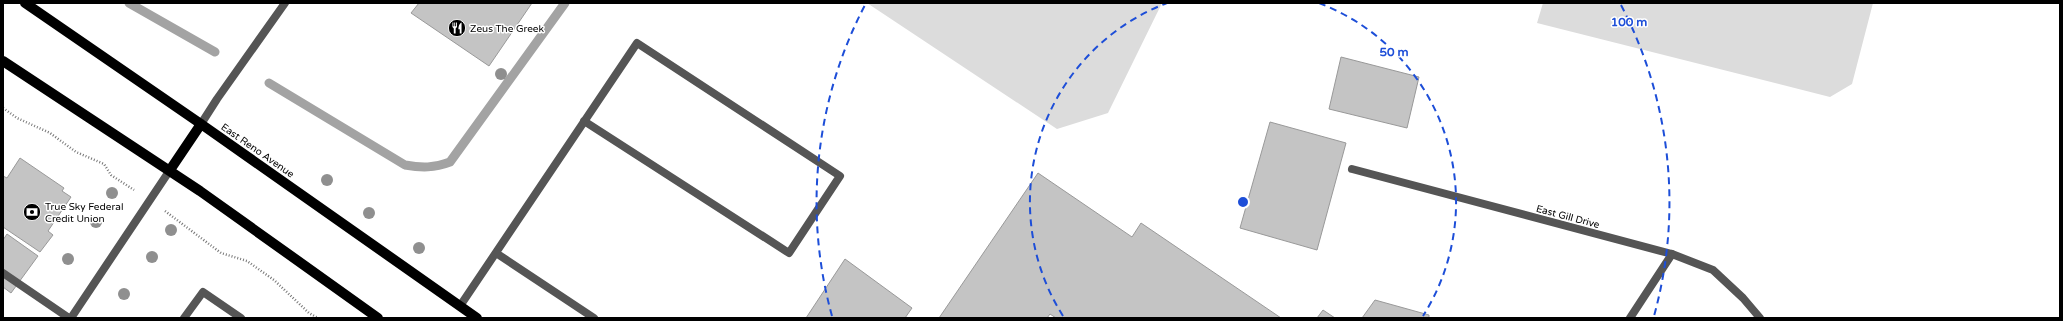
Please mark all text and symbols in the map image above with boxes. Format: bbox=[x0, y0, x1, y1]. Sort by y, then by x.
text: 100 m bbox=[1611, 15, 1647, 29]
restaurant icon: Zeus The Greek bbox=[447, 18, 467, 38]
place label: Zeus The Greek bbox=[470, 23, 544, 35]
text: 50 m bbox=[1379, 45, 1409, 59]
street label: East Reno Avenue bbox=[219, 121, 297, 181]
centre of rings bbox=[1236, 195, 1250, 209]
place label: True Sky Federal Credit Union bbox=[45, 201, 123, 225]
bank icon: True Sky Federal Credit Union bbox=[22, 202, 42, 222]
street label: East Gill Drive bbox=[1535, 203, 1601, 231]

